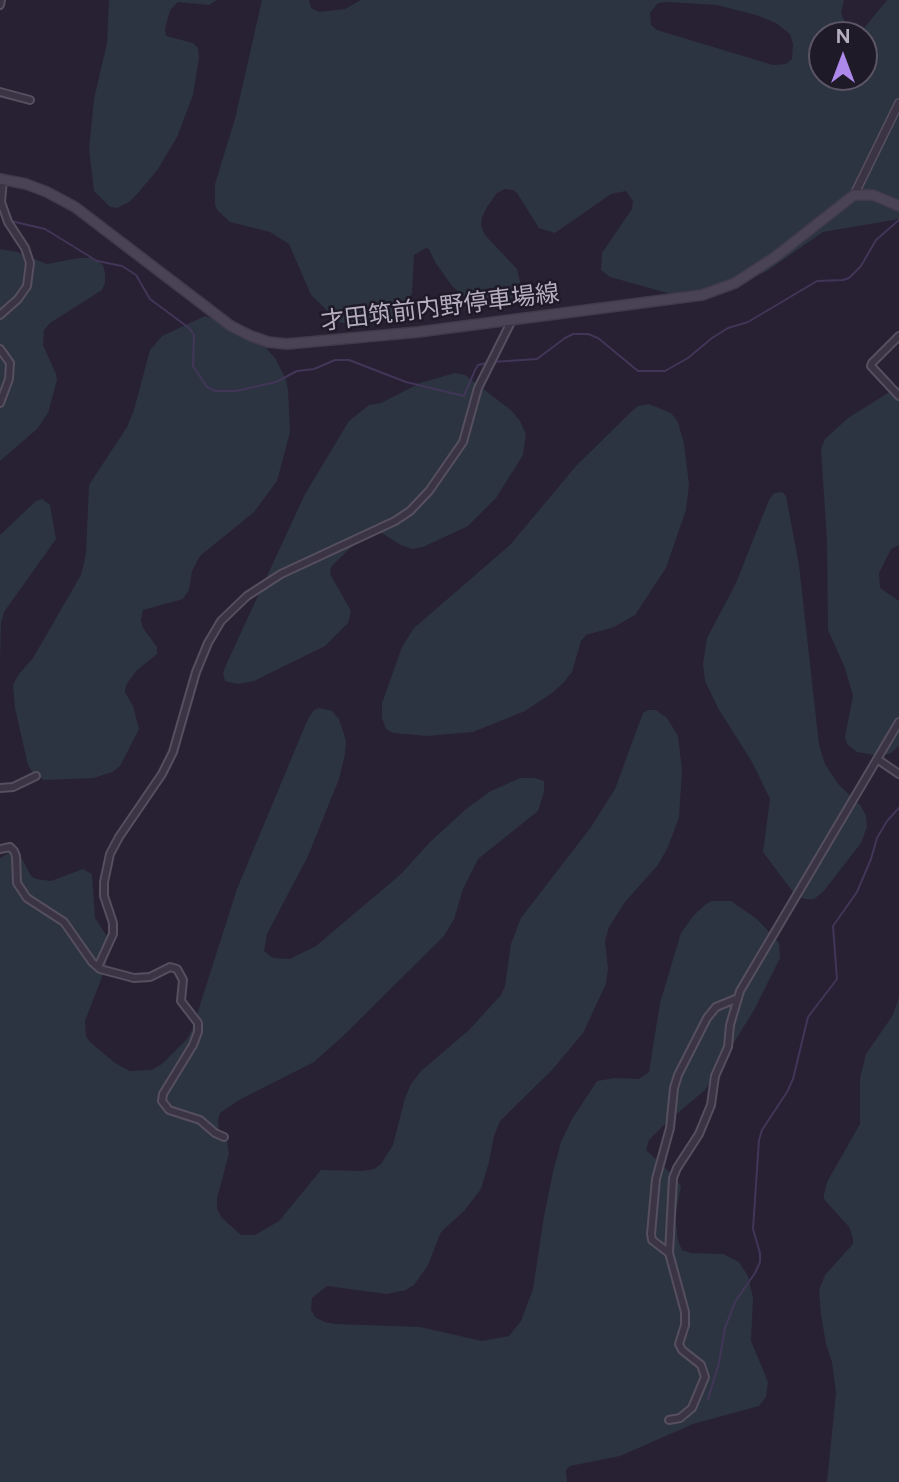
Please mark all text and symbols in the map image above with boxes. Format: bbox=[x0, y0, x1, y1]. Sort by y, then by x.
north arrow bbox=[808, 21, 878, 91]
text: N bbox=[836, 25, 850, 48]
street label: 才田筑前内野停車場線 bbox=[319, 279, 561, 337]

